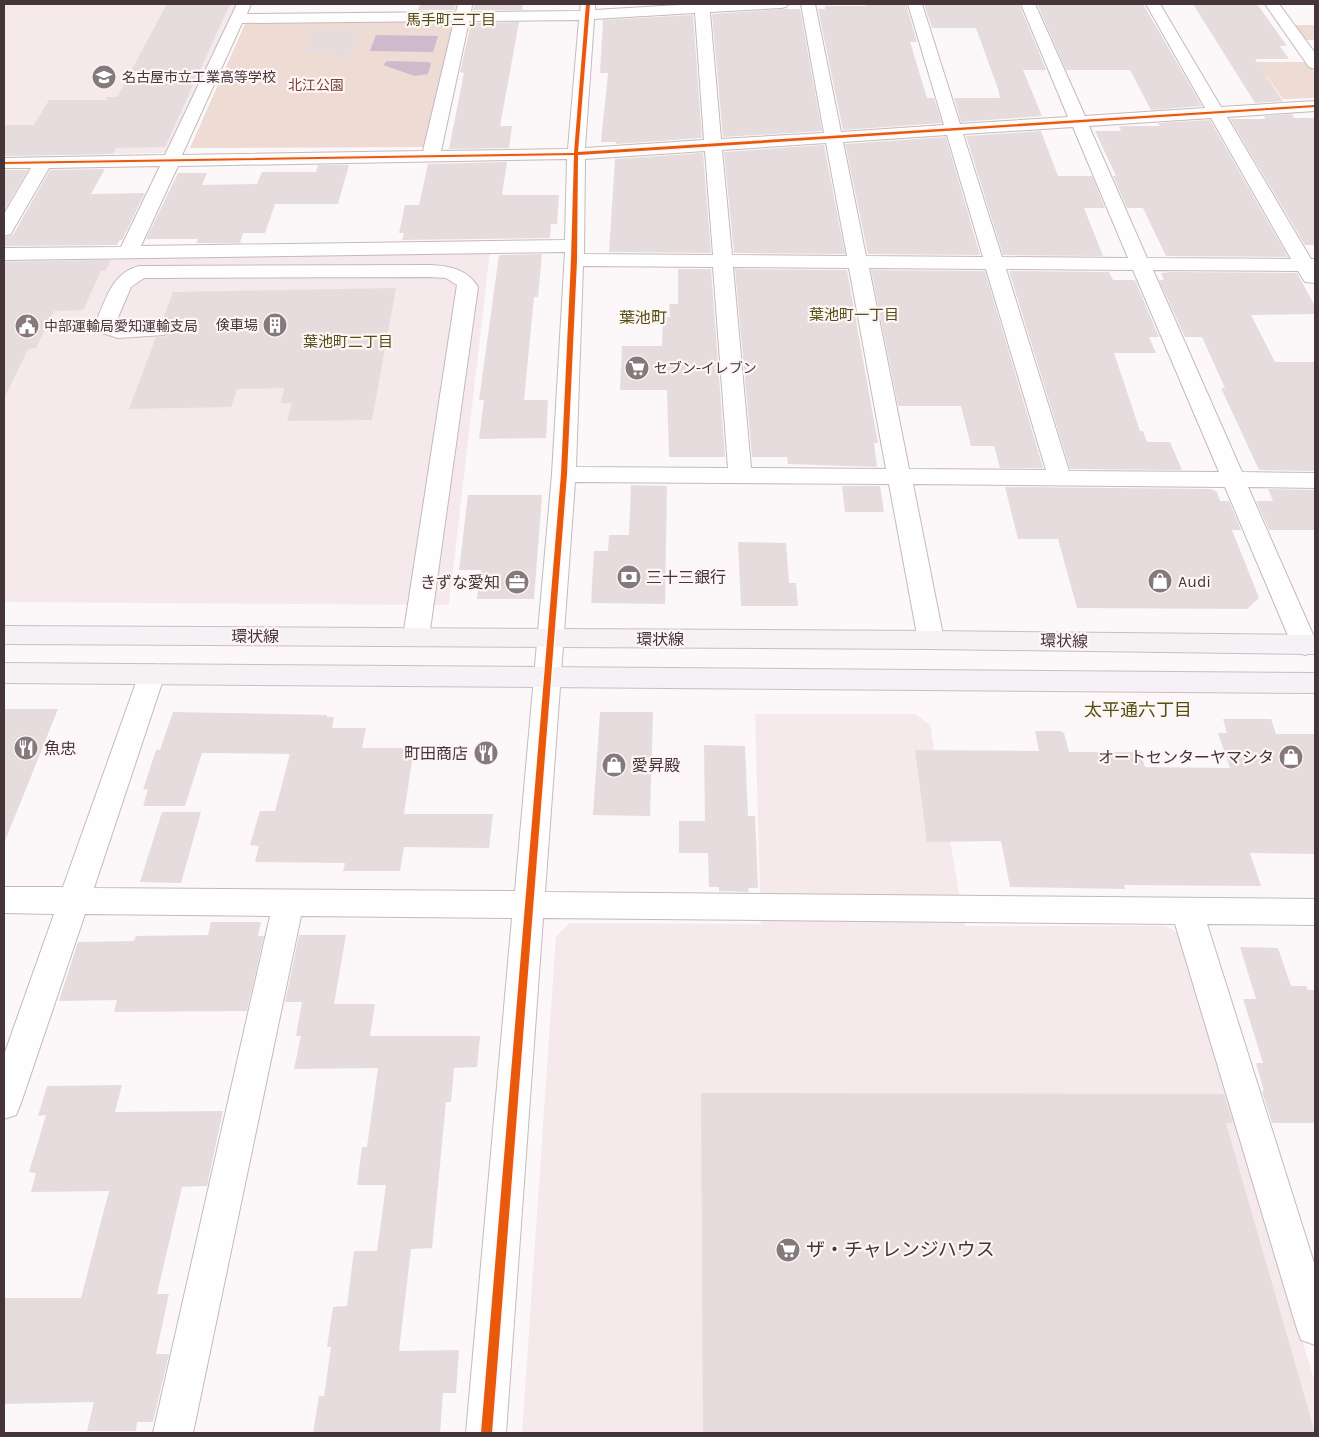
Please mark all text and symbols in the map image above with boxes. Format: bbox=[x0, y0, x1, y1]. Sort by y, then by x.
district label: 馬手町三丁目 bbox=[406, 11, 496, 29]
school or university icon: 名古屋市立工業高等学校 bbox=[91, 64, 117, 90]
place label: 名古屋市立工業高等学校 bbox=[122, 69, 276, 86]
park label: 北江公園 bbox=[288, 77, 344, 94]
district label: 葉池町一丁目 bbox=[809, 306, 899, 324]
district label: 葉池町 bbox=[619, 308, 667, 327]
building icon: 倹車場 bbox=[262, 312, 288, 338]
public building icon: 中部運輸局愛知運輸支局 bbox=[14, 313, 40, 339]
place label: 倹車場 bbox=[216, 317, 258, 334]
place label: 中部運輸局愛知運輸支局 bbox=[44, 318, 198, 335]
district label: 葉池町二丁目 bbox=[303, 333, 393, 351]
supermarket icon: セブン-イレブン bbox=[624, 355, 650, 381]
place label: セブン-イレブン bbox=[654, 360, 757, 377]
bank icon: 三十三銀行 bbox=[616, 564, 642, 590]
place label: 三十三銀行 bbox=[646, 568, 726, 587]
shop icon: Audi bbox=[1147, 568, 1173, 594]
office icon: きずな愛知 bbox=[504, 569, 530, 595]
place label: Audi bbox=[1178, 572, 1211, 591]
place label: きずな愛知 bbox=[420, 573, 500, 592]
street label: 環状線 bbox=[231, 627, 279, 646]
street label: 環状線 bbox=[636, 630, 684, 649]
street label: 環状線 bbox=[1040, 631, 1088, 651]
district label: 太平通六丁目 bbox=[1084, 699, 1192, 721]
restaurant icon: 魚忠 bbox=[13, 735, 39, 761]
place label: 魚忠 bbox=[44, 739, 76, 758]
restaurant icon: 町田商店 bbox=[473, 740, 499, 766]
place label: 町田商店 bbox=[404, 744, 468, 763]
shop icon: オートセンターヤマシタ bbox=[1278, 744, 1304, 770]
place label: オートセンターヤマシタ bbox=[1098, 748, 1274, 767]
shop icon: 愛昇殿 bbox=[601, 752, 627, 778]
place label: 愛昇殿 bbox=[632, 756, 680, 775]
supermarket icon: ザ・チャレンジハウス bbox=[775, 1237, 801, 1263]
place label: ザ・チャレンジハウス bbox=[806, 1239, 995, 1261]

